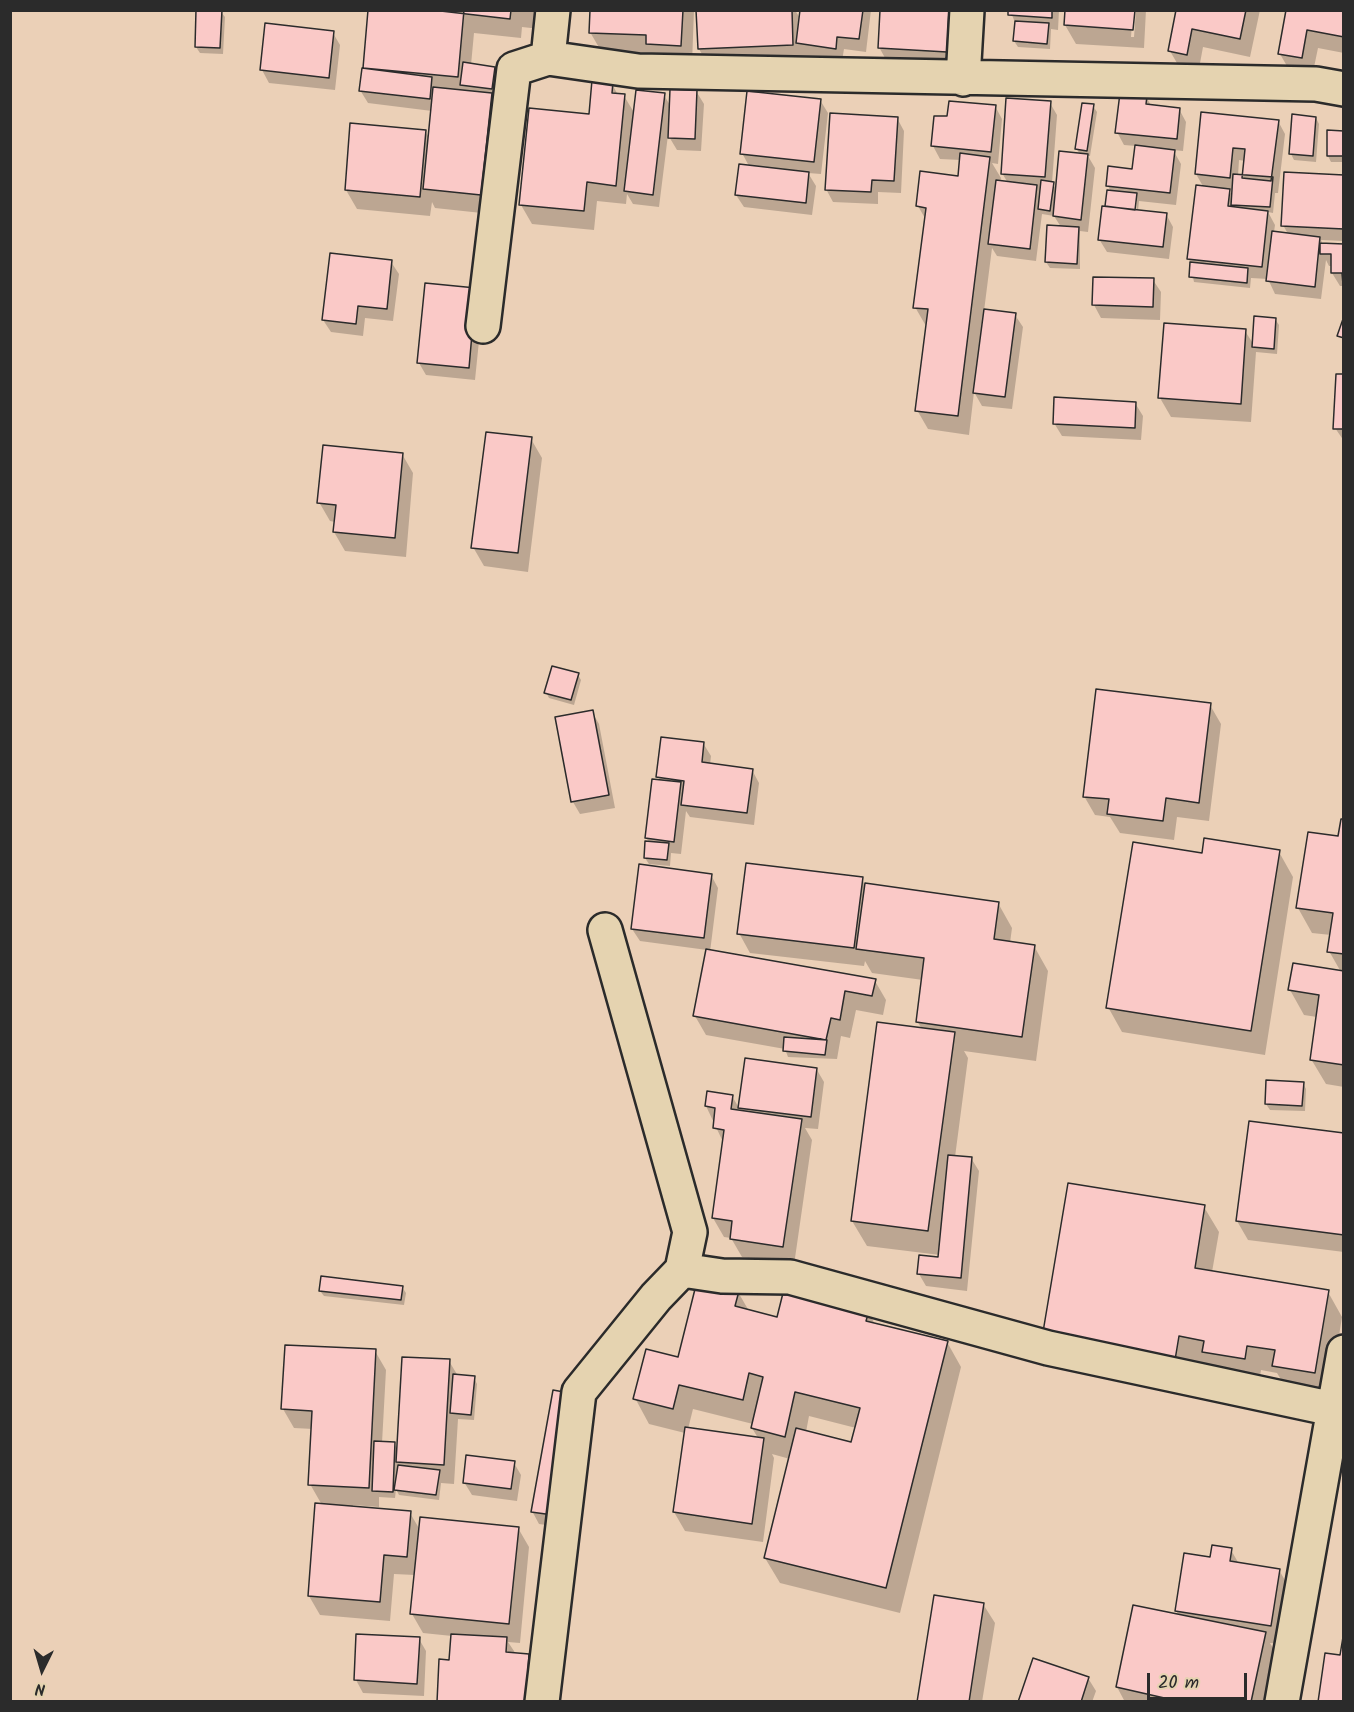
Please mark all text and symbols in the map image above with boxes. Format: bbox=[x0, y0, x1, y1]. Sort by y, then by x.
north arrow bbox=[12, 1640, 72, 1700]
scale bar bbox=[1150, 1661, 1250, 1699]
text: 20 m bbox=[1158, 1669, 1199, 1698]
text: N bbox=[34, 1676, 47, 1701]

